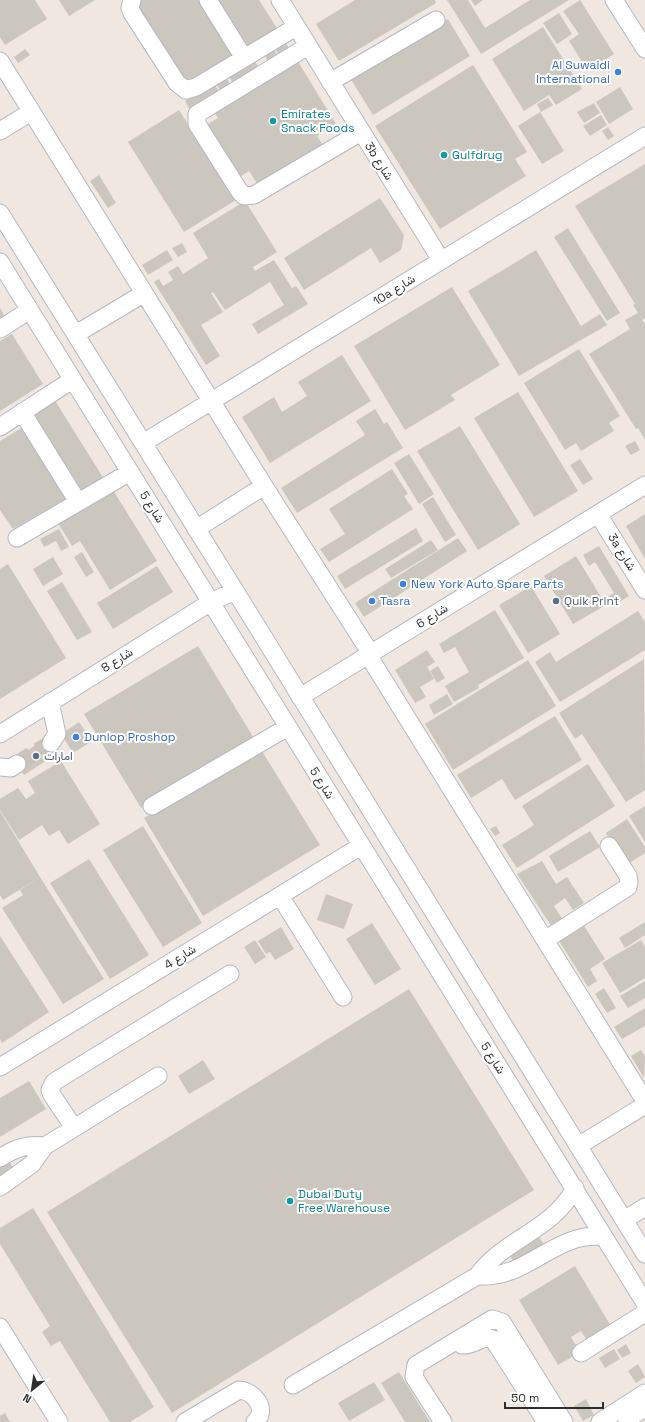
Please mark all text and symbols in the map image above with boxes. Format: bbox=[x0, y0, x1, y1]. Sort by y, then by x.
place label: Al Suwaidi International bbox=[536, 57, 610, 87]
marker: Al Suwaidi International bbox=[613, 67, 623, 77]
place label: Emirates Snack Foods bbox=[281, 106, 354, 136]
marker: Emirates Snack Foods bbox=[268, 116, 278, 126]
street label: 3b شارع bbox=[360, 139, 397, 184]
place label: Gulfdrug bbox=[452, 147, 503, 163]
marker: Gulfdrug bbox=[439, 150, 449, 160]
street label: 10a شارع bbox=[370, 271, 419, 310]
street label: شارع 5 bbox=[135, 488, 168, 526]
street label: 3a شارع bbox=[603, 530, 640, 574]
place label: New York Auto Spare Parts bbox=[411, 576, 564, 592]
marker: New York Auto Spare Parts bbox=[398, 579, 408, 589]
place label: Tasra bbox=[380, 593, 411, 609]
place label: Quik Print bbox=[564, 593, 619, 609]
marker: Tasra bbox=[367, 596, 377, 606]
marker: Quik Print bbox=[551, 596, 561, 606]
street label: شارع 6 bbox=[413, 600, 451, 633]
street label: شارع 8 bbox=[98, 644, 136, 677]
place label: Dunlop Proshop bbox=[84, 729, 176, 745]
marker: Dunlop Proshop bbox=[71, 732, 81, 742]
place label: امارات bbox=[44, 748, 73, 764]
marker: امارات bbox=[31, 751, 41, 761]
street label: شارع 5 bbox=[305, 764, 338, 802]
street label: شارع 4 bbox=[161, 941, 200, 974]
street label: شارع 5 bbox=[476, 1039, 509, 1077]
place label: Dubai Duty Free Warehouse bbox=[298, 1186, 390, 1216]
marker: Dubai Duty Free Warehouse bbox=[285, 1196, 295, 1206]
north arrow bbox=[12, 1370, 52, 1410]
scale bar bbox=[505, 1384, 603, 1410]
text: 50 m bbox=[511, 1390, 539, 1406]
text: N bbox=[20, 1391, 34, 1407]

